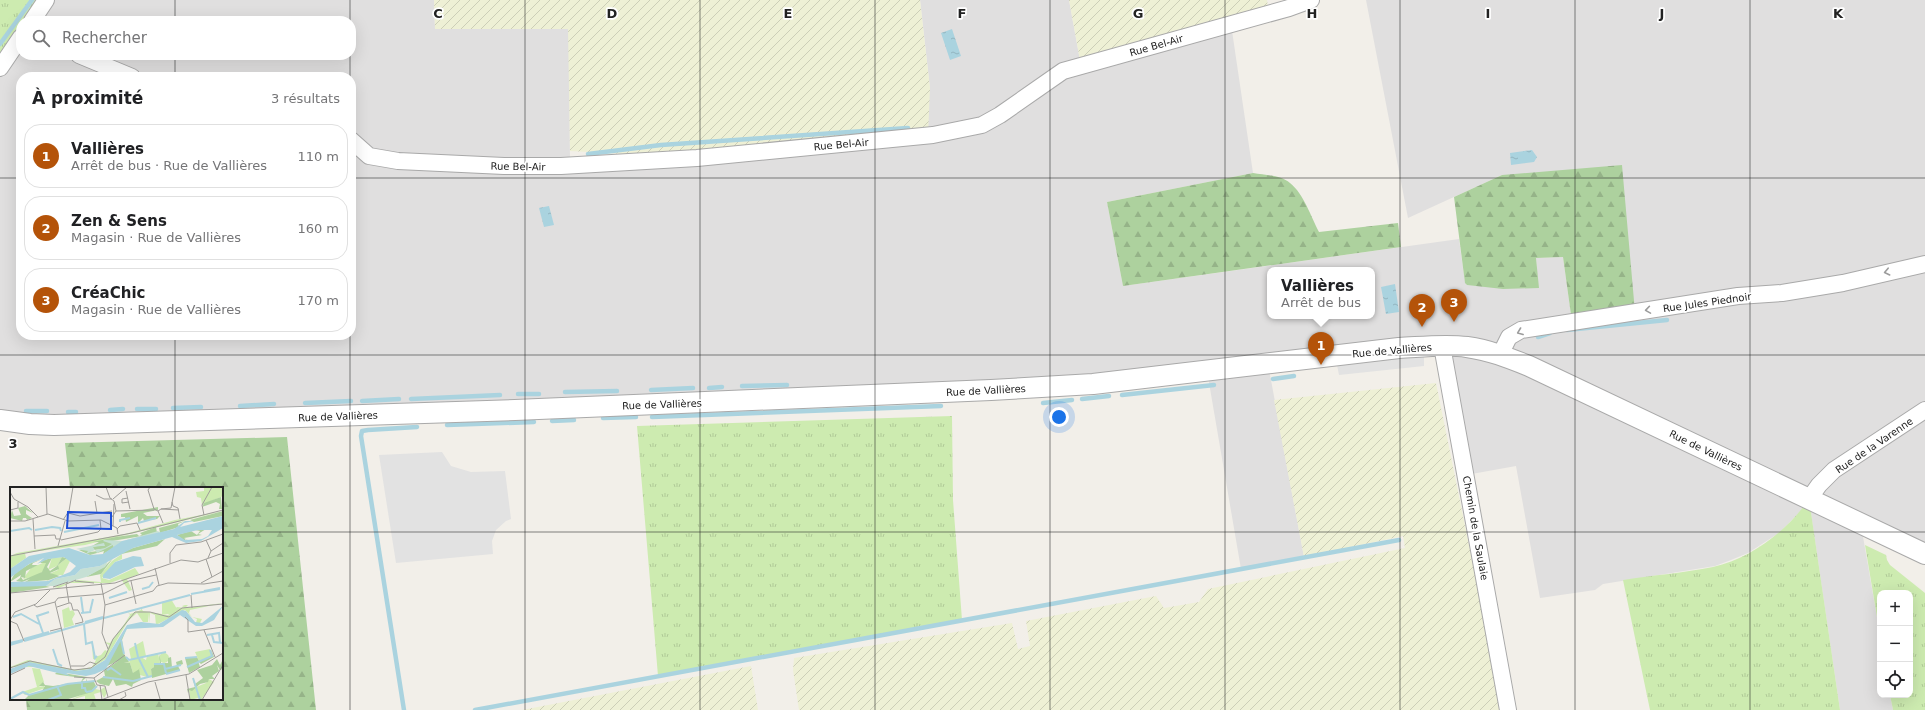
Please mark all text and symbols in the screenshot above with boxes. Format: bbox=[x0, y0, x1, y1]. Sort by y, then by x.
text: C bbox=[433, 6, 443, 21]
text: D bbox=[607, 6, 618, 21]
text: E bbox=[784, 6, 792, 21]
text: F bbox=[958, 6, 966, 21]
text: G bbox=[1133, 6, 1143, 21]
text: H bbox=[1307, 6, 1317, 21]
text: I bbox=[1486, 6, 1490, 21]
text: J bbox=[1659, 6, 1664, 21]
text: K bbox=[1833, 6, 1844, 21]
search box bbox=[16, 16, 356, 60]
icon: search bbox=[30, 27, 52, 49]
text: Rechercher bbox=[62, 29, 147, 47]
street label: Rue Bel-Air bbox=[1128, 32, 1185, 58]
text: À proximité bbox=[32, 88, 143, 108]
text: 3 résultats bbox=[271, 91, 340, 106]
street label: Rue Bel-Air bbox=[813, 137, 870, 152]
text: Vallières bbox=[71, 140, 144, 158]
text: 1 bbox=[41, 149, 51, 164]
text: 110 m bbox=[297, 149, 339, 164]
text: Arrêt de bus · Rue de Vallières bbox=[71, 158, 267, 173]
street label: Rue Bel-Air bbox=[490, 161, 547, 172]
text: Zen & Sens bbox=[71, 212, 167, 230]
text: 2 bbox=[41, 221, 51, 236]
text: 160 m bbox=[297, 221, 339, 236]
text: Magasin · Rue de Vallières bbox=[71, 230, 241, 245]
popup bbox=[1267, 267, 1375, 319]
one-way arrow bbox=[1884, 268, 1890, 276]
text: Vallières bbox=[1281, 277, 1354, 295]
text: CréaChic bbox=[71, 284, 145, 302]
pin: 3 bbox=[1441, 289, 1467, 322]
street label: Rue Jules Piednoir bbox=[1662, 291, 1753, 314]
text: 3 bbox=[41, 293, 51, 308]
text: 170 m bbox=[297, 293, 339, 308]
pin: 2 bbox=[1409, 294, 1435, 327]
text: Arrêt de bus bbox=[1281, 295, 1361, 310]
text: Magasin · Rue de Vallières bbox=[71, 302, 241, 317]
one-way arrow bbox=[1645, 305, 1651, 314]
one-way arrow bbox=[1517, 327, 1524, 335]
pin: 1 bbox=[1308, 332, 1334, 365]
street label: Rue de Vallières bbox=[1352, 342, 1432, 359]
street label: Rue de Vallières bbox=[946, 383, 1026, 398]
street label: Rue de Vallières bbox=[622, 398, 702, 411]
your location bbox=[1049, 407, 1069, 427]
street label: Rue de Vallières bbox=[298, 410, 378, 423]
street label: Rue de la Varenne bbox=[1833, 415, 1915, 475]
street label: Rue de Vallières bbox=[1668, 428, 1744, 473]
text: 3 bbox=[8, 436, 18, 451]
street label: Chemin de la Saulaie bbox=[1461, 475, 1490, 581]
inset map bbox=[10, 487, 223, 700]
map controls bbox=[1877, 590, 1913, 698]
button: + bbox=[1877, 590, 1913, 626]
button: − bbox=[1877, 626, 1913, 662]
button: locate bbox=[1877, 662, 1913, 698]

